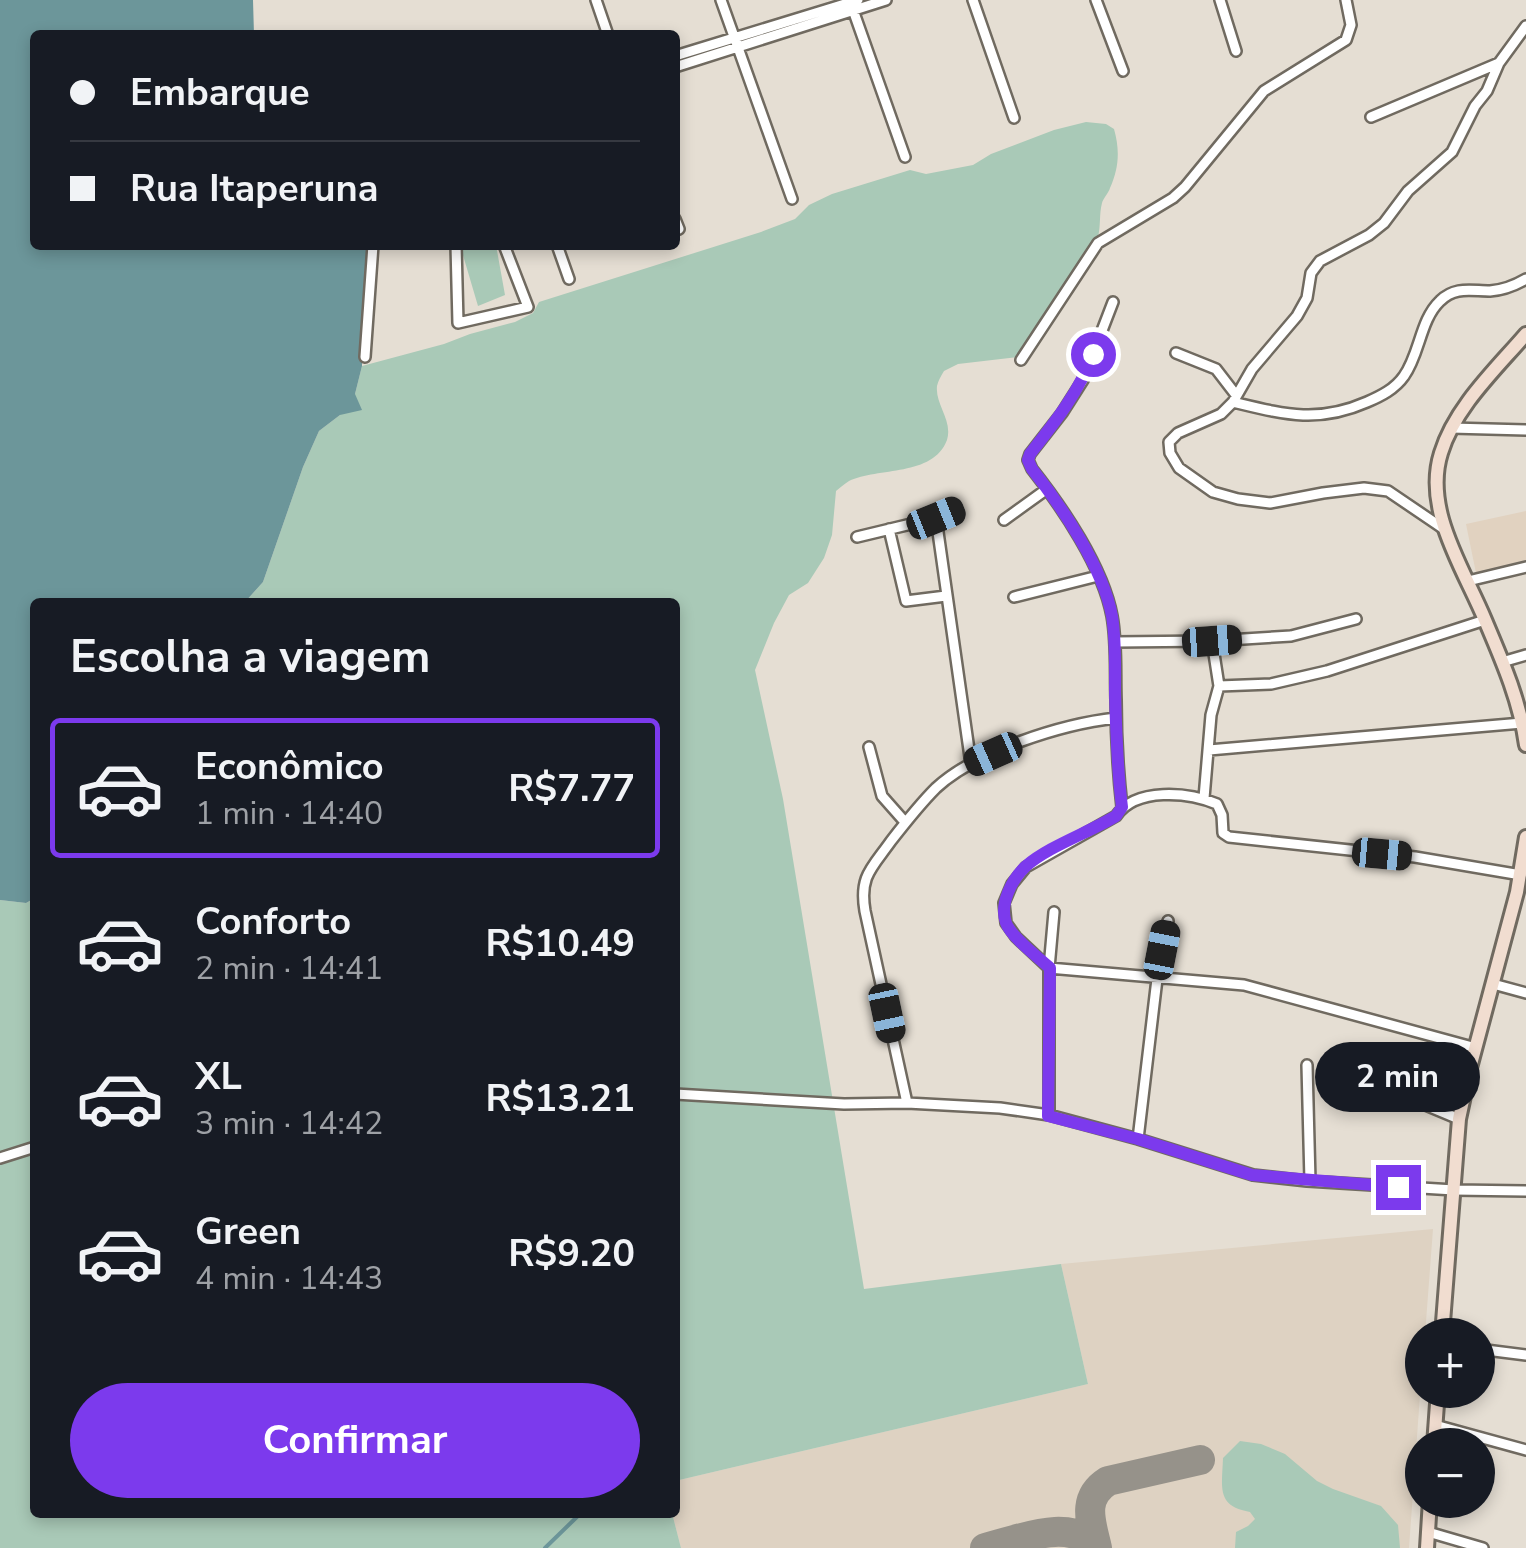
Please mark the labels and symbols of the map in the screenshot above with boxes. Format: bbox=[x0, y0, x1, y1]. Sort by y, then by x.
route start bbox=[1071, 332, 1116, 377]
car bbox=[903, 493, 969, 543]
car bbox=[1181, 624, 1243, 658]
car bbox=[959, 728, 1027, 780]
car bbox=[1351, 836, 1413, 872]
car bbox=[1142, 918, 1182, 982]
car bbox=[866, 981, 908, 1045]
callout: 2 min bbox=[1316, 1042, 1480, 1112]
route end bbox=[1376, 1165, 1421, 1210]

